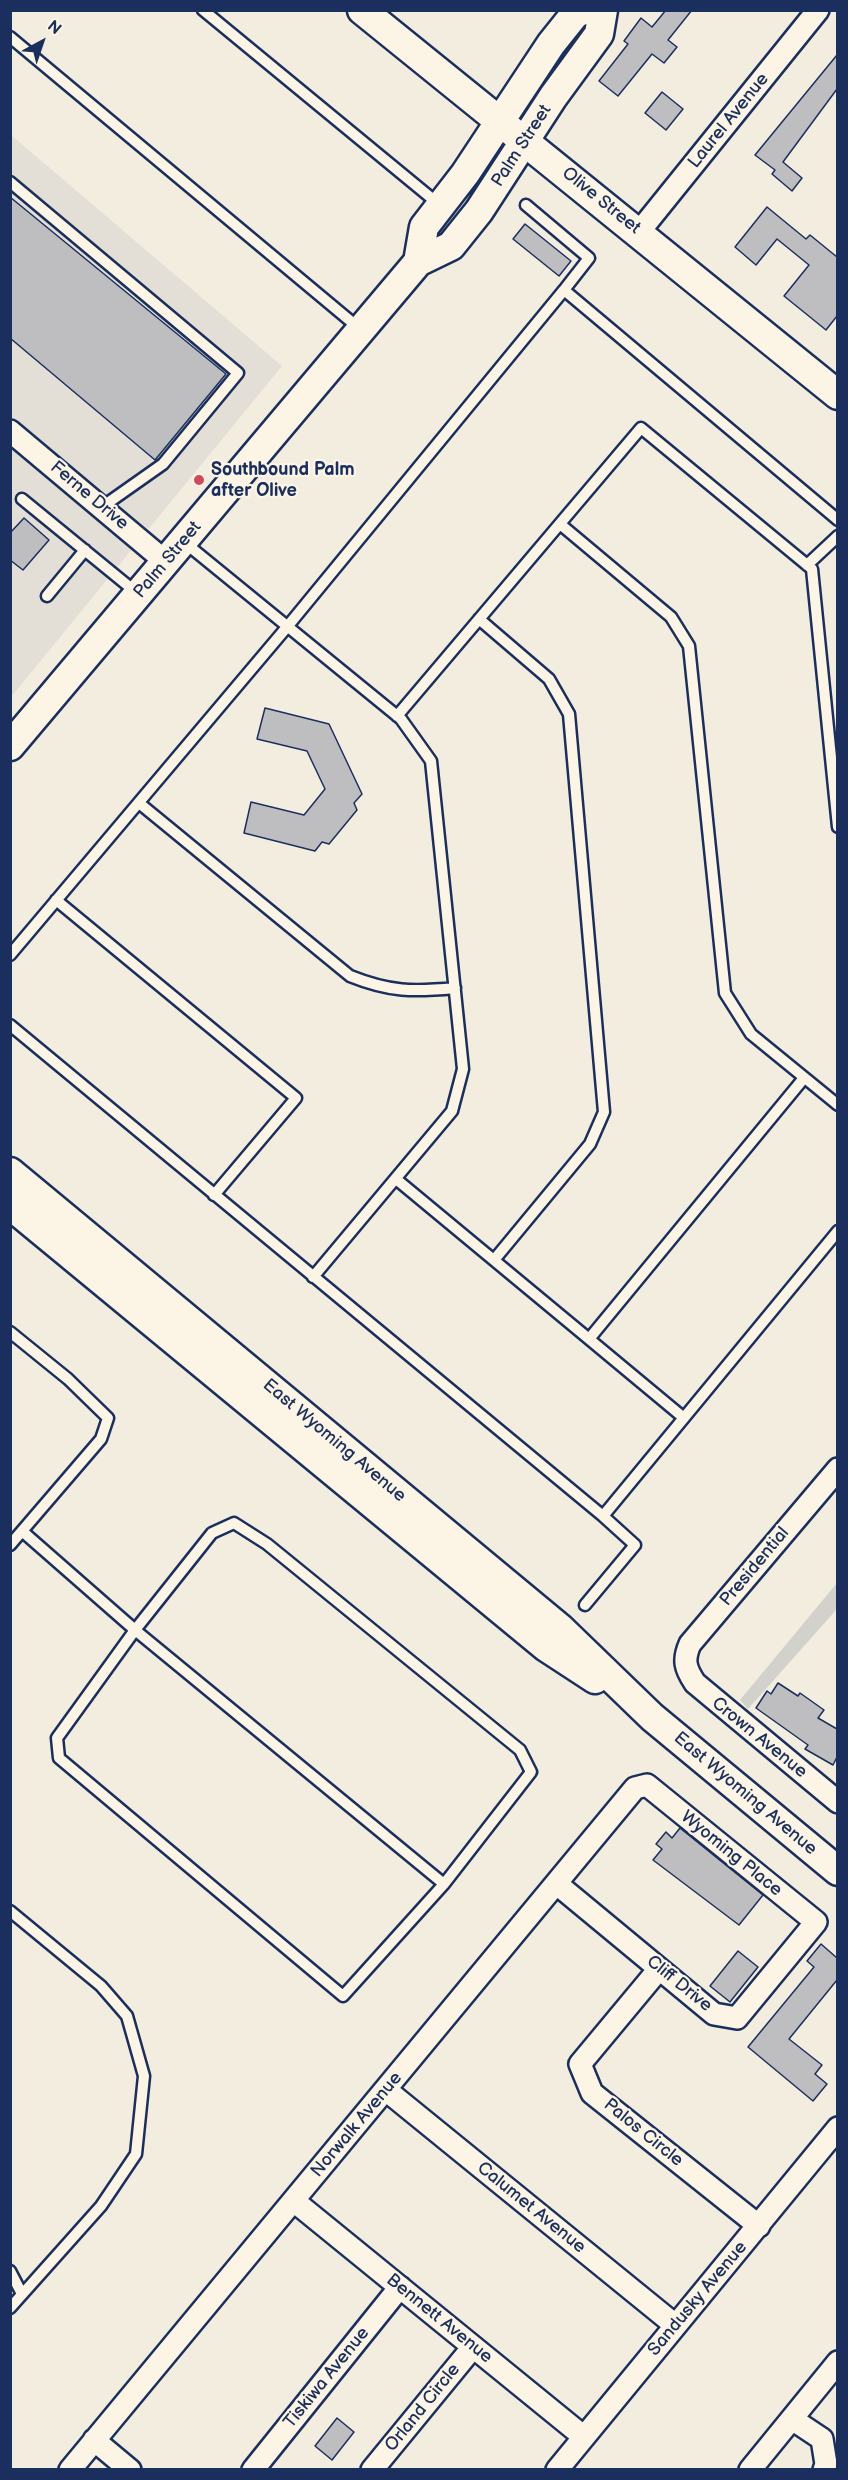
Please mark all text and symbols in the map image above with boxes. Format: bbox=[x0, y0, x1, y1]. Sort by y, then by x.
north arrow bbox=[12, 12, 72, 72]
text: N bbox=[43, 17, 65, 39]
street label: Laurel Avenue bbox=[684, 69, 774, 173]
street label: Palm Street bbox=[487, 101, 557, 191]
street label: Olive Street bbox=[557, 163, 645, 239]
street label: Ferne Drive bbox=[46, 457, 132, 535]
place label: Southbound Palm after Olive bbox=[211, 459, 355, 502]
marker: Southbound Palm after Olive bbox=[192, 473, 206, 487]
street label: Palm Street bbox=[130, 517, 206, 603]
street label: East Wyoming Avenue bbox=[258, 1375, 410, 1507]
street label: Presidential bbox=[716, 1523, 794, 1611]
street label: Crown Avenue bbox=[707, 1693, 811, 1783]
street label: East Wyoming Avenue bbox=[669, 1728, 821, 1860]
street label: Wyoming Place bbox=[676, 1807, 786, 1901]
street label: Cliff Drive bbox=[642, 1951, 716, 2017]
street label: Norwalk Avenue bbox=[307, 2068, 407, 2182]
street label: Palos Circle bbox=[599, 2094, 687, 2172]
street label: Calumet Avenue bbox=[472, 2158, 590, 2258]
street label: Sandusky Avenue bbox=[644, 2237, 752, 2361]
street label: Bennett Avenue bbox=[382, 2270, 496, 2368]
street label: Tiskiwa Avenue bbox=[280, 2323, 374, 2433]
street label: Orland Circle bbox=[381, 2360, 465, 2456]

